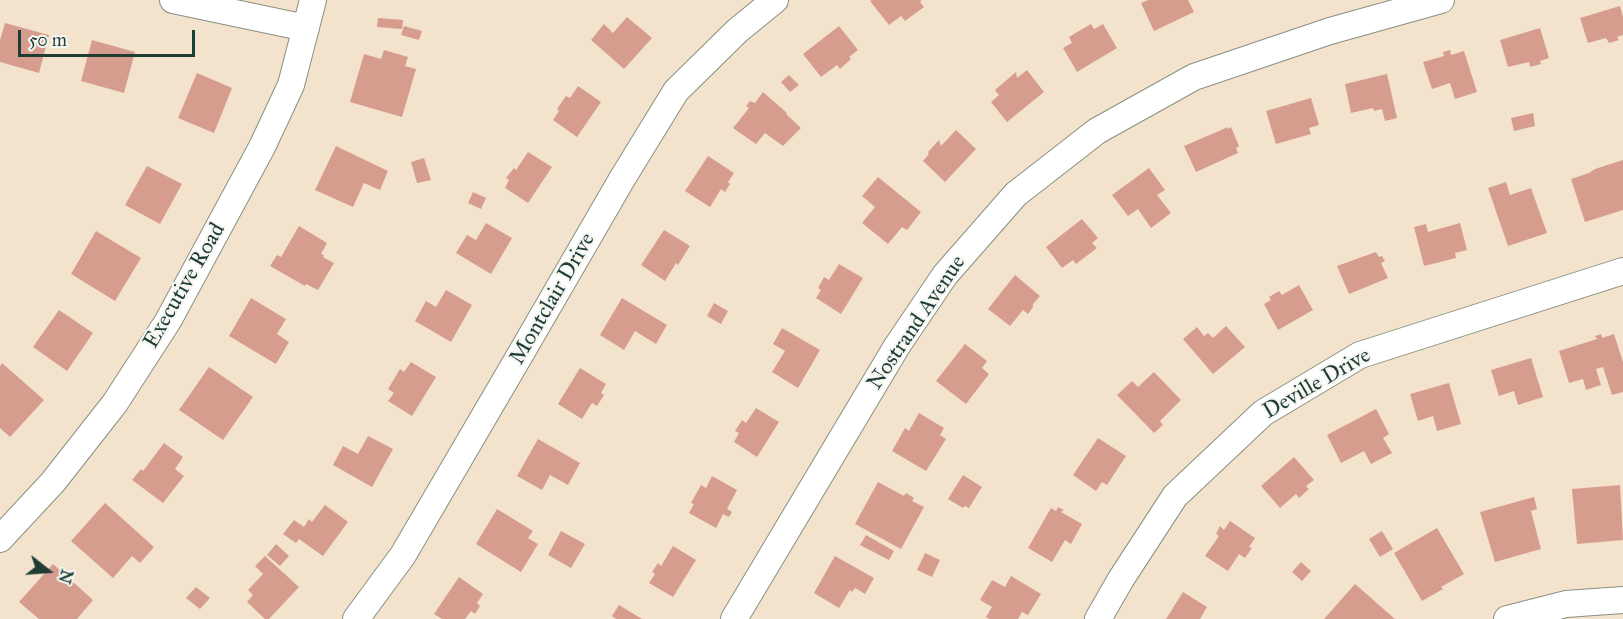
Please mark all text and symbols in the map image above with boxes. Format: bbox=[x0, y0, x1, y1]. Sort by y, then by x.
scale bar bbox=[21, 18, 198, 56]
text: 50 m bbox=[29, 29, 67, 51]
street label: Executive Road bbox=[139, 219, 231, 353]
street label: Montclair Drive bbox=[505, 228, 601, 370]
street label: Nostrand Avenue bbox=[862, 251, 972, 395]
street label: Deville Drive bbox=[1259, 343, 1375, 425]
north arrow bbox=[18, 541, 78, 601]
text: N bbox=[55, 567, 77, 586]

